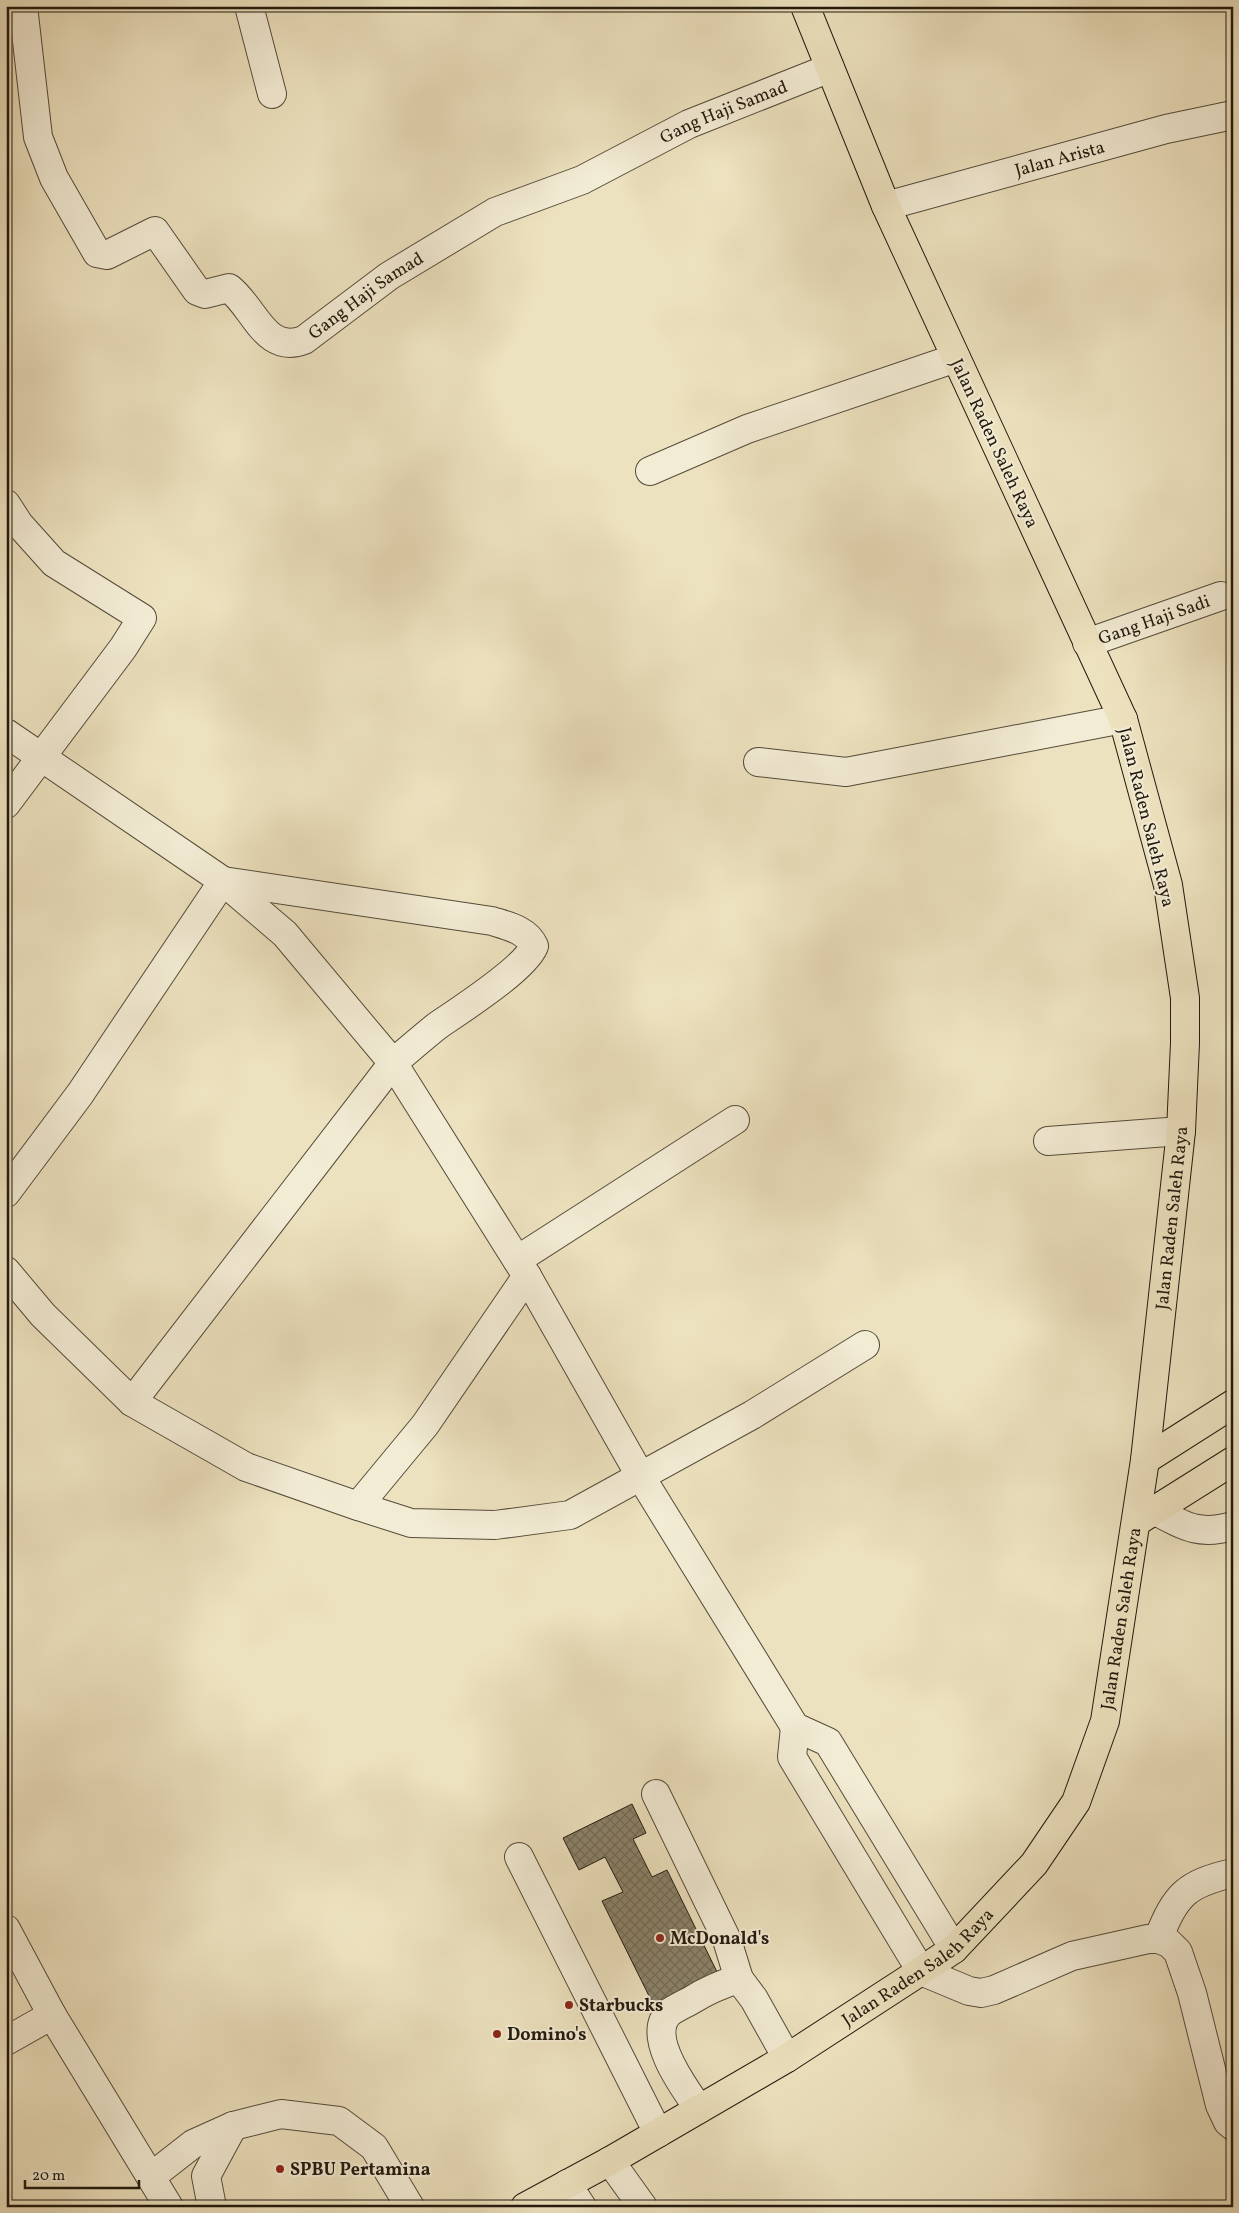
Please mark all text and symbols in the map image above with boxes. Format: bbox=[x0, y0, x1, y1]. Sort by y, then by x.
street label: Gang Haji Samad bbox=[656, 75, 792, 151]
street label: Jalan Arista bbox=[1012, 135, 1108, 184]
street label: Gang Haji Samad bbox=[304, 247, 429, 346]
street label: Jalan Raden Saleh Raya bbox=[943, 355, 1044, 533]
street label: Gang Haji Sadi bbox=[1095, 590, 1214, 652]
street label: Jalan Raden Saleh Raya bbox=[1111, 725, 1180, 910]
street label: Jalan Raden Saleh Raya bbox=[1151, 1126, 1195, 1311]
street label: Jalan Raden Saleh Raya bbox=[1096, 1526, 1149, 1712]
street label: Jalan Raden Saleh Raya bbox=[837, 1903, 1000, 2033]
place label: McDonald's bbox=[670, 1927, 769, 1952]
marker: McDonald's bbox=[654, 1932, 666, 1944]
place label: Starbucks bbox=[579, 1994, 663, 2019]
marker: Starbucks bbox=[563, 1999, 575, 2011]
place label: Domino's bbox=[507, 2023, 587, 2048]
marker: Domino's bbox=[491, 2028, 503, 2040]
scale bar bbox=[25, 2158, 139, 2190]
place label: SPBU Pertamina bbox=[290, 2158, 431, 2183]
marker: SPBU Pertamina bbox=[274, 2163, 286, 2175]
text: 20 m bbox=[32, 2166, 65, 2187]

